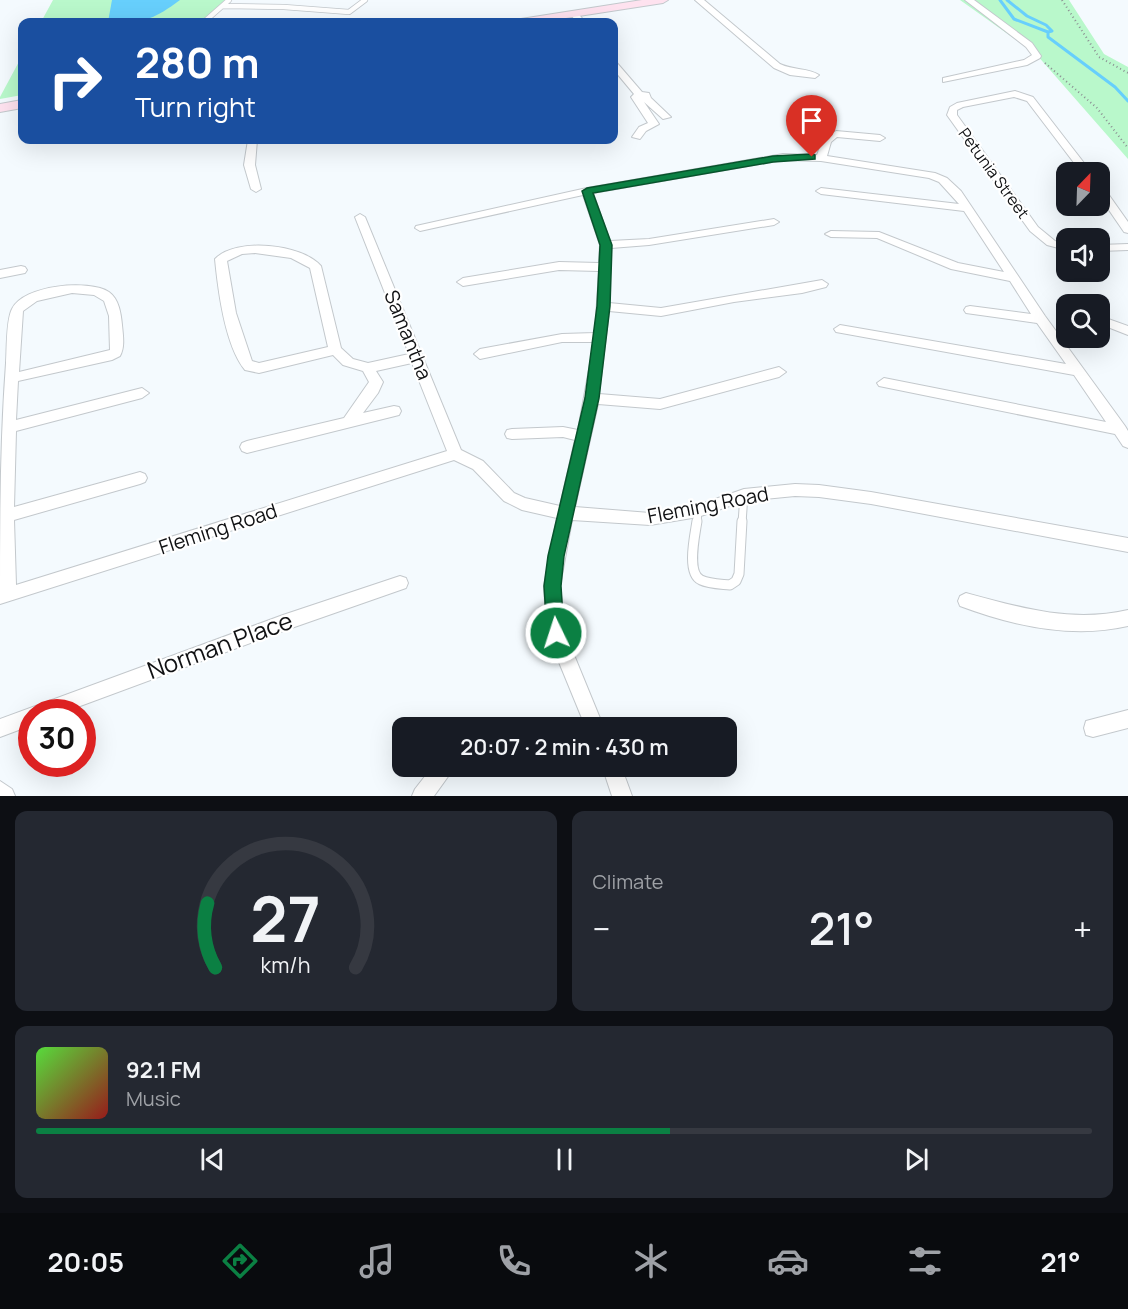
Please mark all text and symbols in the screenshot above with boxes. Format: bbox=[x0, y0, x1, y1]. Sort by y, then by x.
text: 280 m bbox=[135, 33, 260, 91]
icon: right bbox=[36, 42, 114, 120]
text: Turn right bbox=[135, 88, 256, 125]
pin bbox=[786, 95, 837, 157]
icon: arrive bbox=[795, 104, 828, 137]
street label: Petunia Street bbox=[954, 123, 1034, 223]
north arrow bbox=[1056, 162, 1110, 216]
map controls bbox=[1056, 162, 1110, 348]
button: sound bbox=[1056, 228, 1110, 282]
street label: Samantha bbox=[378, 286, 439, 384]
button: search bbox=[1056, 294, 1110, 348]
street label: Fleming Road bbox=[645, 480, 771, 529]
street label: Fleming Road bbox=[155, 497, 280, 560]
position arrow bbox=[524, 601, 588, 665]
street label: Norman Place bbox=[142, 603, 297, 686]
speed limit sign: 30 bbox=[18, 699, 96, 777]
text: 20:07 · 2 min · 430 m bbox=[460, 732, 669, 762]
text: Climate bbox=[593, 868, 664, 895]
text: 27 bbox=[251, 875, 321, 961]
text: 21° bbox=[809, 897, 874, 959]
text: − bbox=[593, 906, 610, 951]
text: + bbox=[1073, 906, 1092, 951]
text: km/h bbox=[261, 950, 311, 979]
text: 92.1 FM bbox=[126, 1055, 201, 1085]
text: Music bbox=[126, 1085, 181, 1112]
icon: previous bbox=[196, 1143, 229, 1176]
icon: pause bbox=[548, 1143, 581, 1176]
icon: next bbox=[900, 1143, 933, 1176]
icon: directions bbox=[219, 1240, 261, 1282]
icon: music bbox=[356, 1240, 398, 1282]
icon: phone bbox=[493, 1240, 535, 1282]
icon: climate bbox=[630, 1240, 672, 1282]
icon: car bbox=[767, 1240, 809, 1282]
icon: filters bbox=[904, 1240, 946, 1282]
text: 20:05 bbox=[47, 1243, 124, 1280]
text: 21° bbox=[1040, 1243, 1081, 1280]

